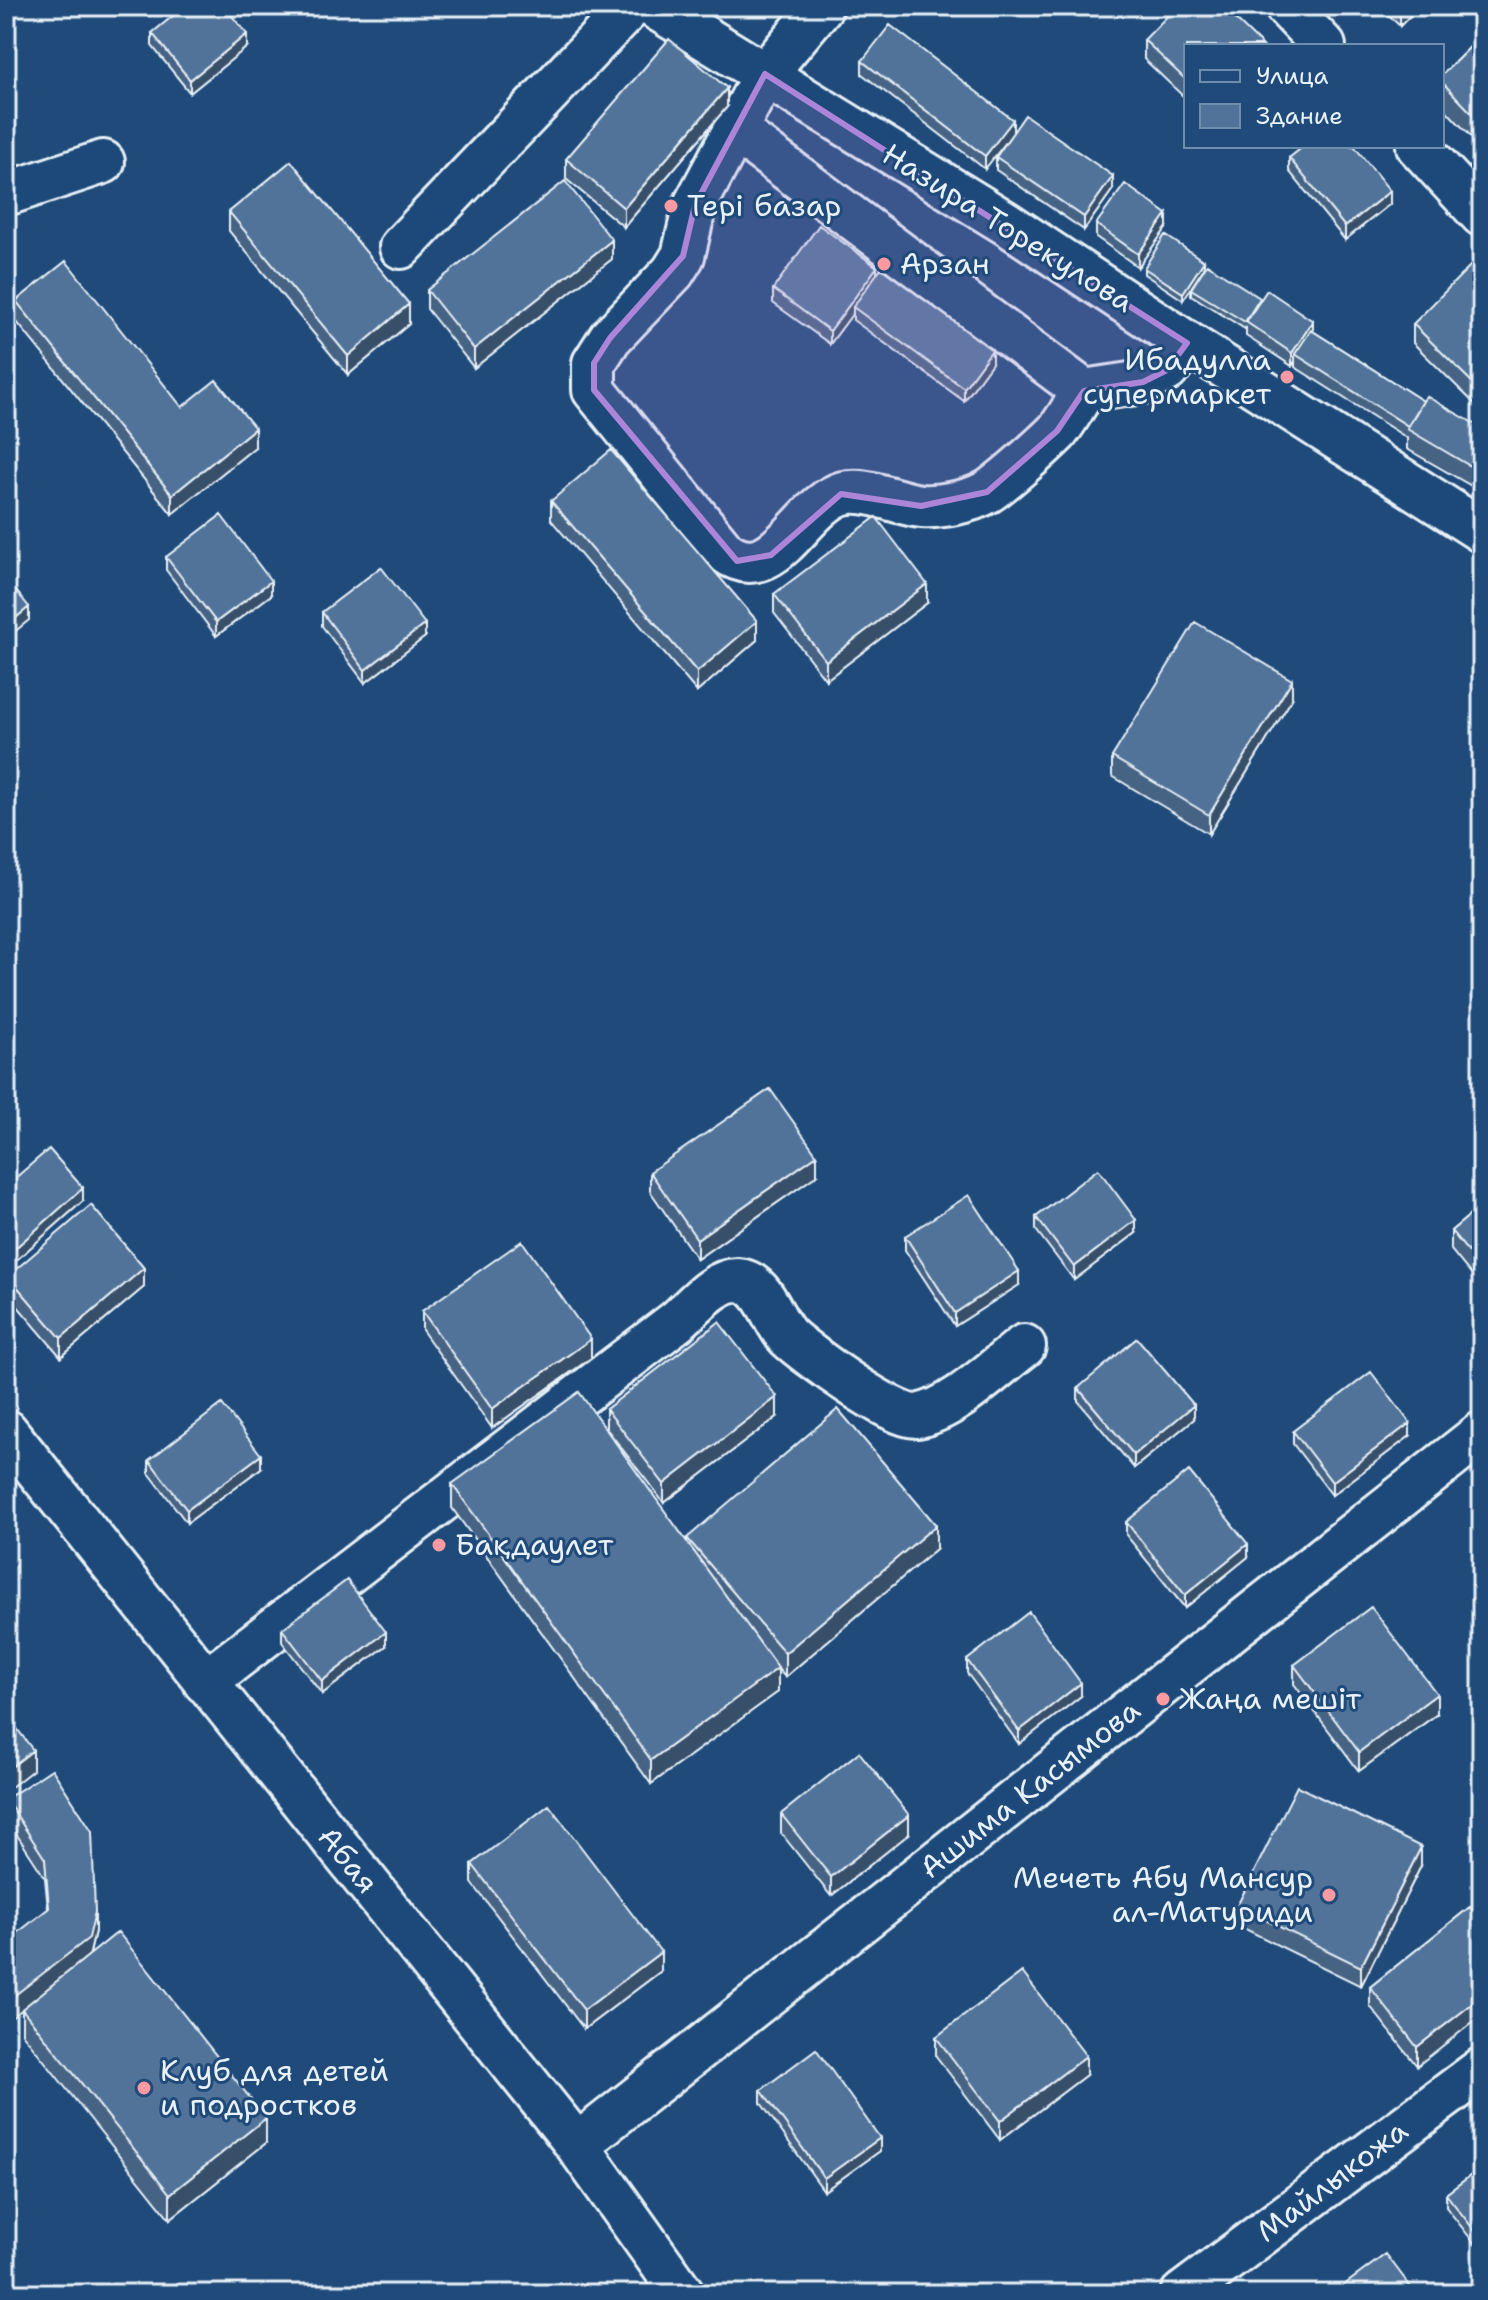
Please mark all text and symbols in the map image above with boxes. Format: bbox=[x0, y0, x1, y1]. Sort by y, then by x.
legend bbox=[1184, 44, 1444, 148]
text: Улица bbox=[1256, 60, 1329, 92]
text: Здание bbox=[1256, 100, 1343, 132]
street label: Назира Торекулова bbox=[875, 133, 1142, 322]
place label: Тері базар bbox=[687, 185, 841, 226]
marker: Тері базар bbox=[662, 197, 680, 215]
place label: Арзан bbox=[900, 243, 990, 284]
marker: Арзан bbox=[875, 255, 893, 273]
place label: Ибадулла супермаркет bbox=[1083, 339, 1272, 414]
marker: Ибадулла супермаркет bbox=[1278, 368, 1296, 386]
place label: Бақдаулет bbox=[455, 1524, 614, 1565]
marker: Бақдаулет bbox=[430, 1536, 448, 1554]
place label: Жаңа мешіт bbox=[1179, 1678, 1362, 1719]
street label: Ашима Касымова bbox=[911, 1689, 1149, 1888]
marker: Жаңа мешіт bbox=[1154, 1690, 1172, 1708]
street label: Абая bbox=[309, 1818, 388, 1902]
place label: Мечеть Абу Мансур ал-Матуриди bbox=[1013, 1857, 1313, 1932]
marker: Мечеть Абу Мансур ал-Матуриди bbox=[1320, 1886, 1338, 1904]
place label: Клуб для детей и подростков bbox=[160, 2050, 389, 2125]
marker: Клуб для детей и подростков bbox=[135, 2079, 153, 2097]
street label: Майлыкожа bbox=[1247, 2110, 1416, 2251]

